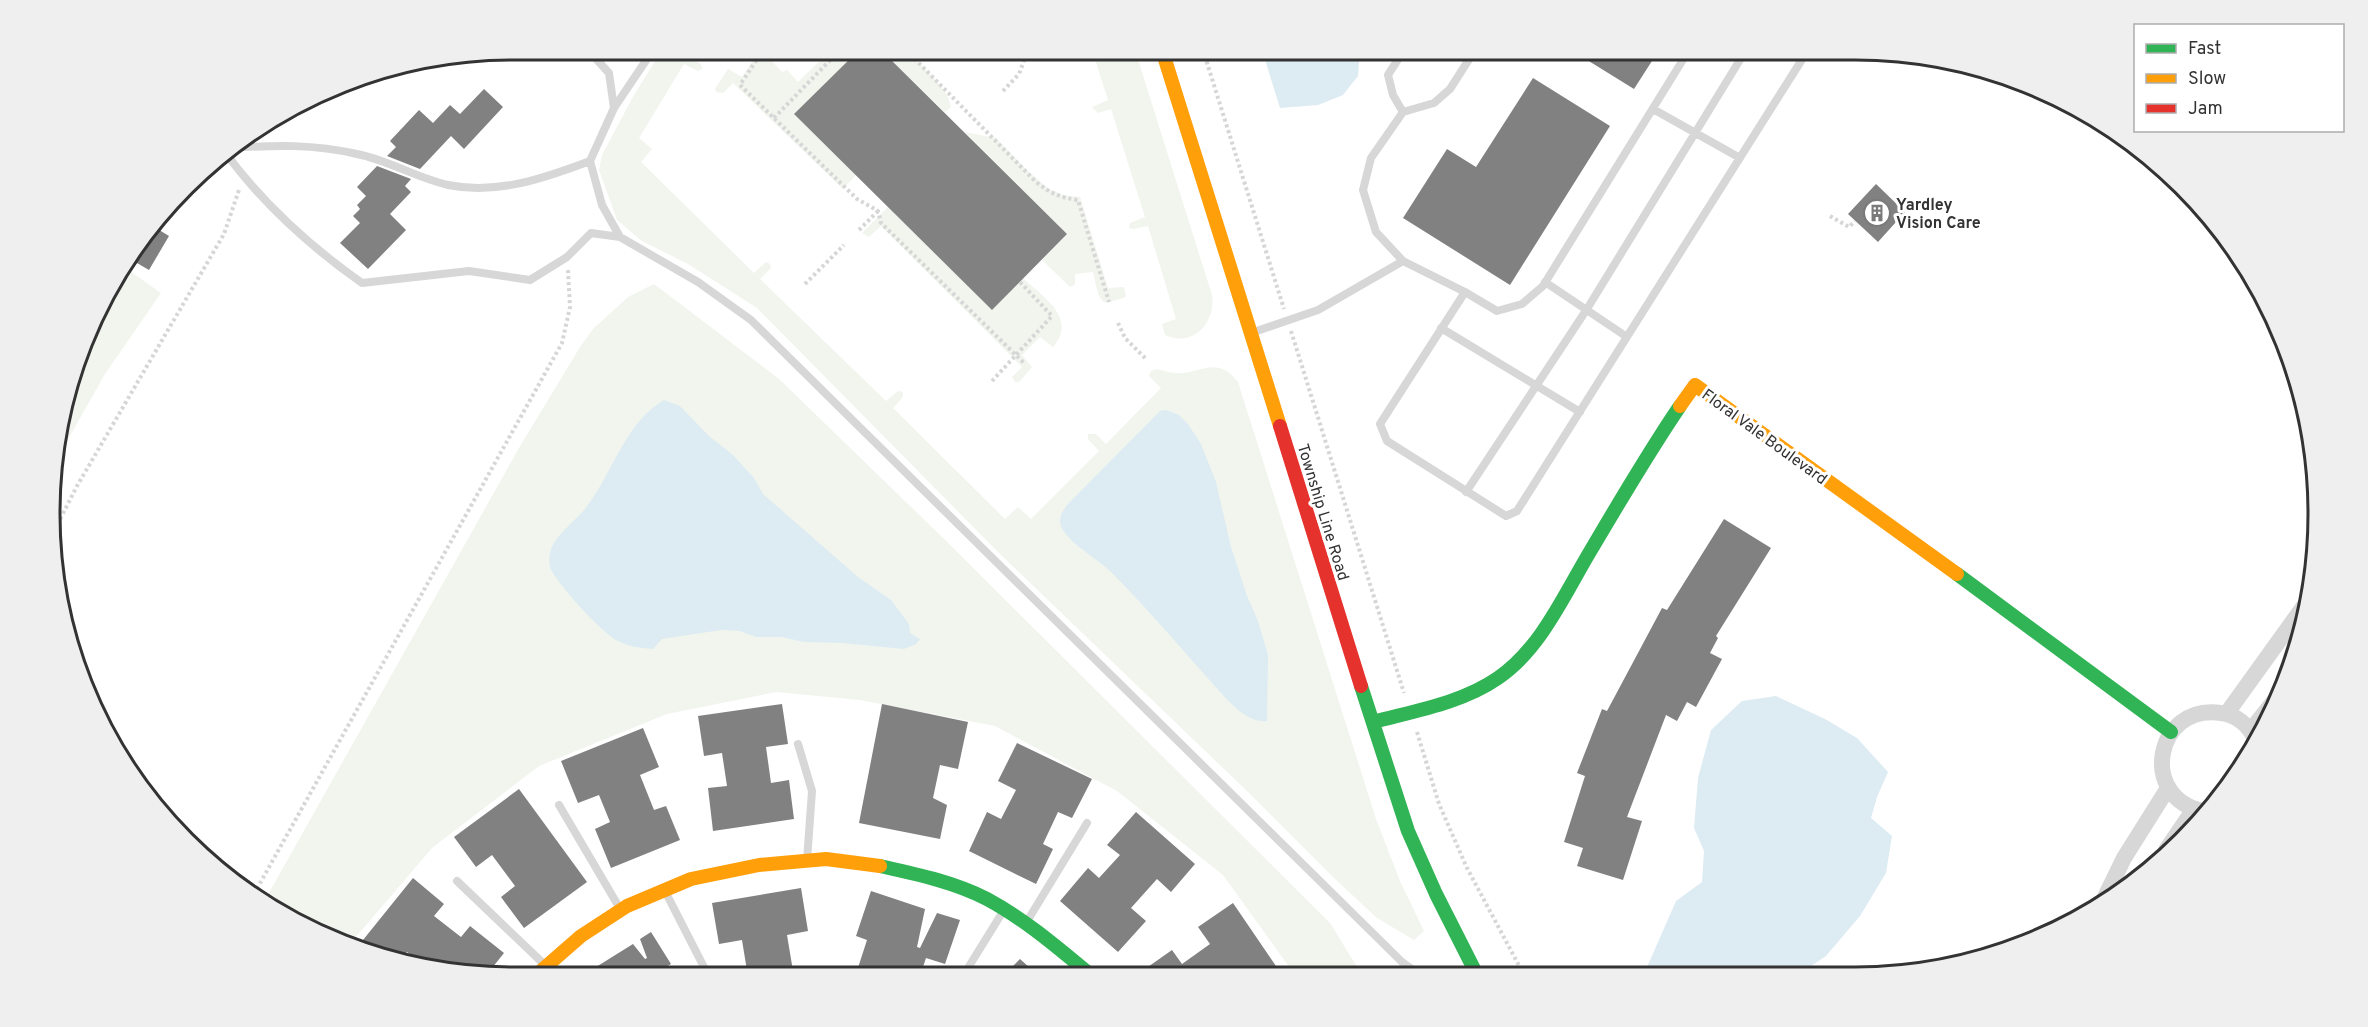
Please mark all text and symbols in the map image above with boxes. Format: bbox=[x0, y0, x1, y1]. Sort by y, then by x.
legend bbox=[2134, 24, 2344, 132]
text: Fast bbox=[2188, 38, 2221, 61]
text: Slow bbox=[2188, 68, 2226, 91]
text: Jam bbox=[2188, 98, 2223, 121]
place label: Yardley Vision Care bbox=[1896, 196, 1981, 234]
building icon: Yardley Vision Care bbox=[1862, 198, 1892, 228]
street label: Floral Vale Boulevard bbox=[1697, 385, 1831, 490]
street label: Township Line Road bbox=[1292, 442, 1352, 583]

